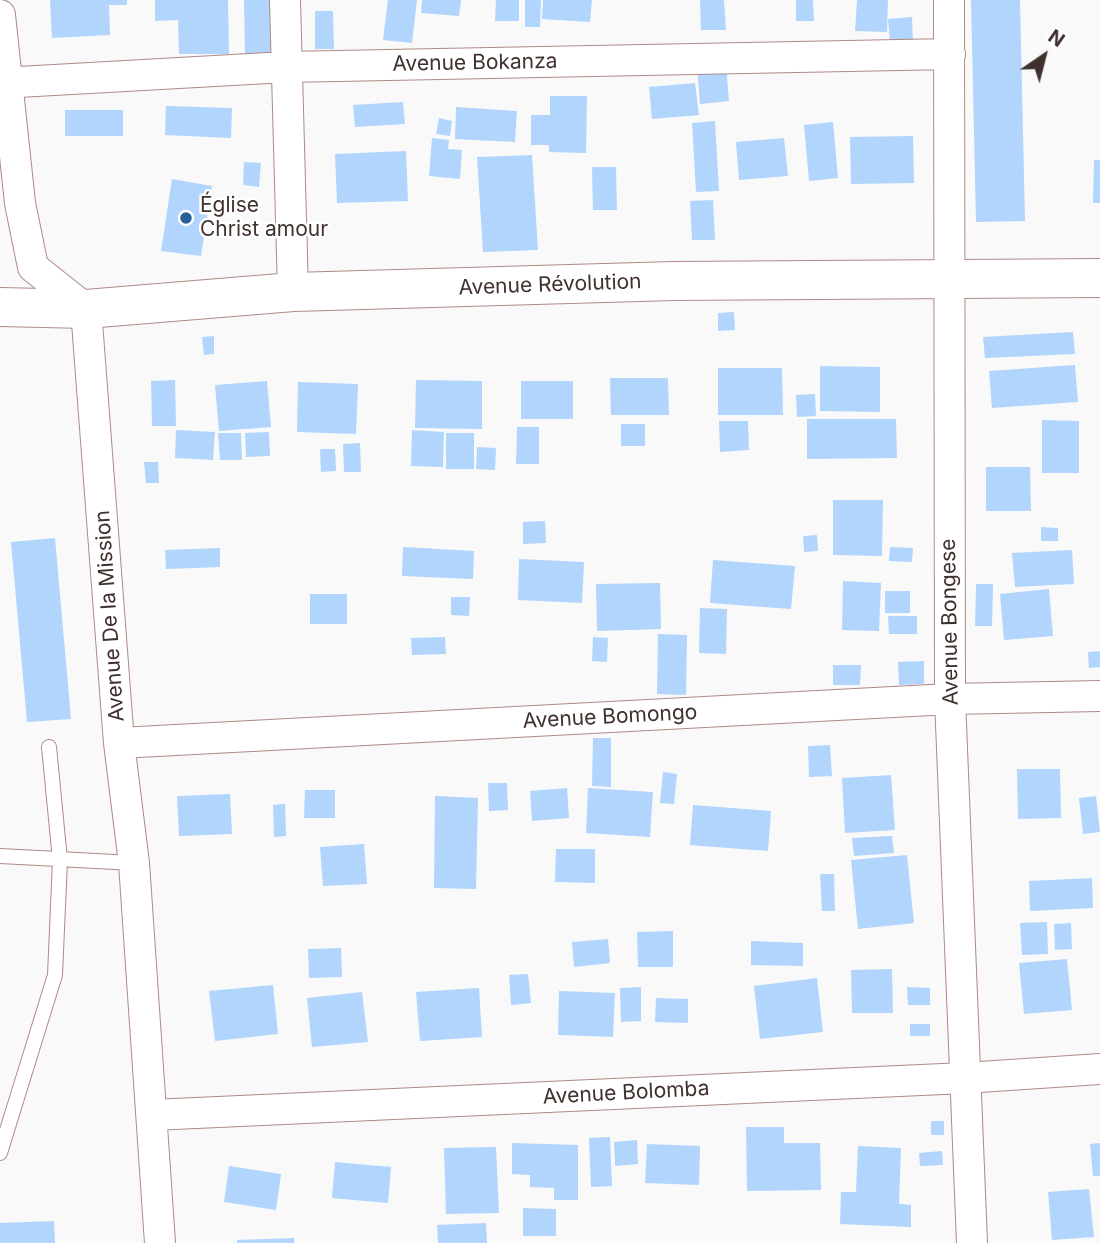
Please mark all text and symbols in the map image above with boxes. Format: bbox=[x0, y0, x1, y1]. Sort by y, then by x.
north arrow bbox=[1009, 21, 1079, 91]
text: N bbox=[1044, 25, 1069, 52]
street label: Avenue Bokanza bbox=[392, 49, 558, 77]
place label: Église Christ amour bbox=[200, 193, 328, 243]
marker: Église Christ amour bbox=[178, 210, 194, 226]
street label: Avenue Révolution bbox=[458, 269, 642, 301]
street label: Avenue De la Mission bbox=[90, 509, 130, 723]
street label: Avenue Bongese bbox=[936, 538, 964, 706]
street label: Avenue Bomongo bbox=[522, 700, 698, 734]
street label: Avenue Bolomba bbox=[542, 1076, 710, 1110]

